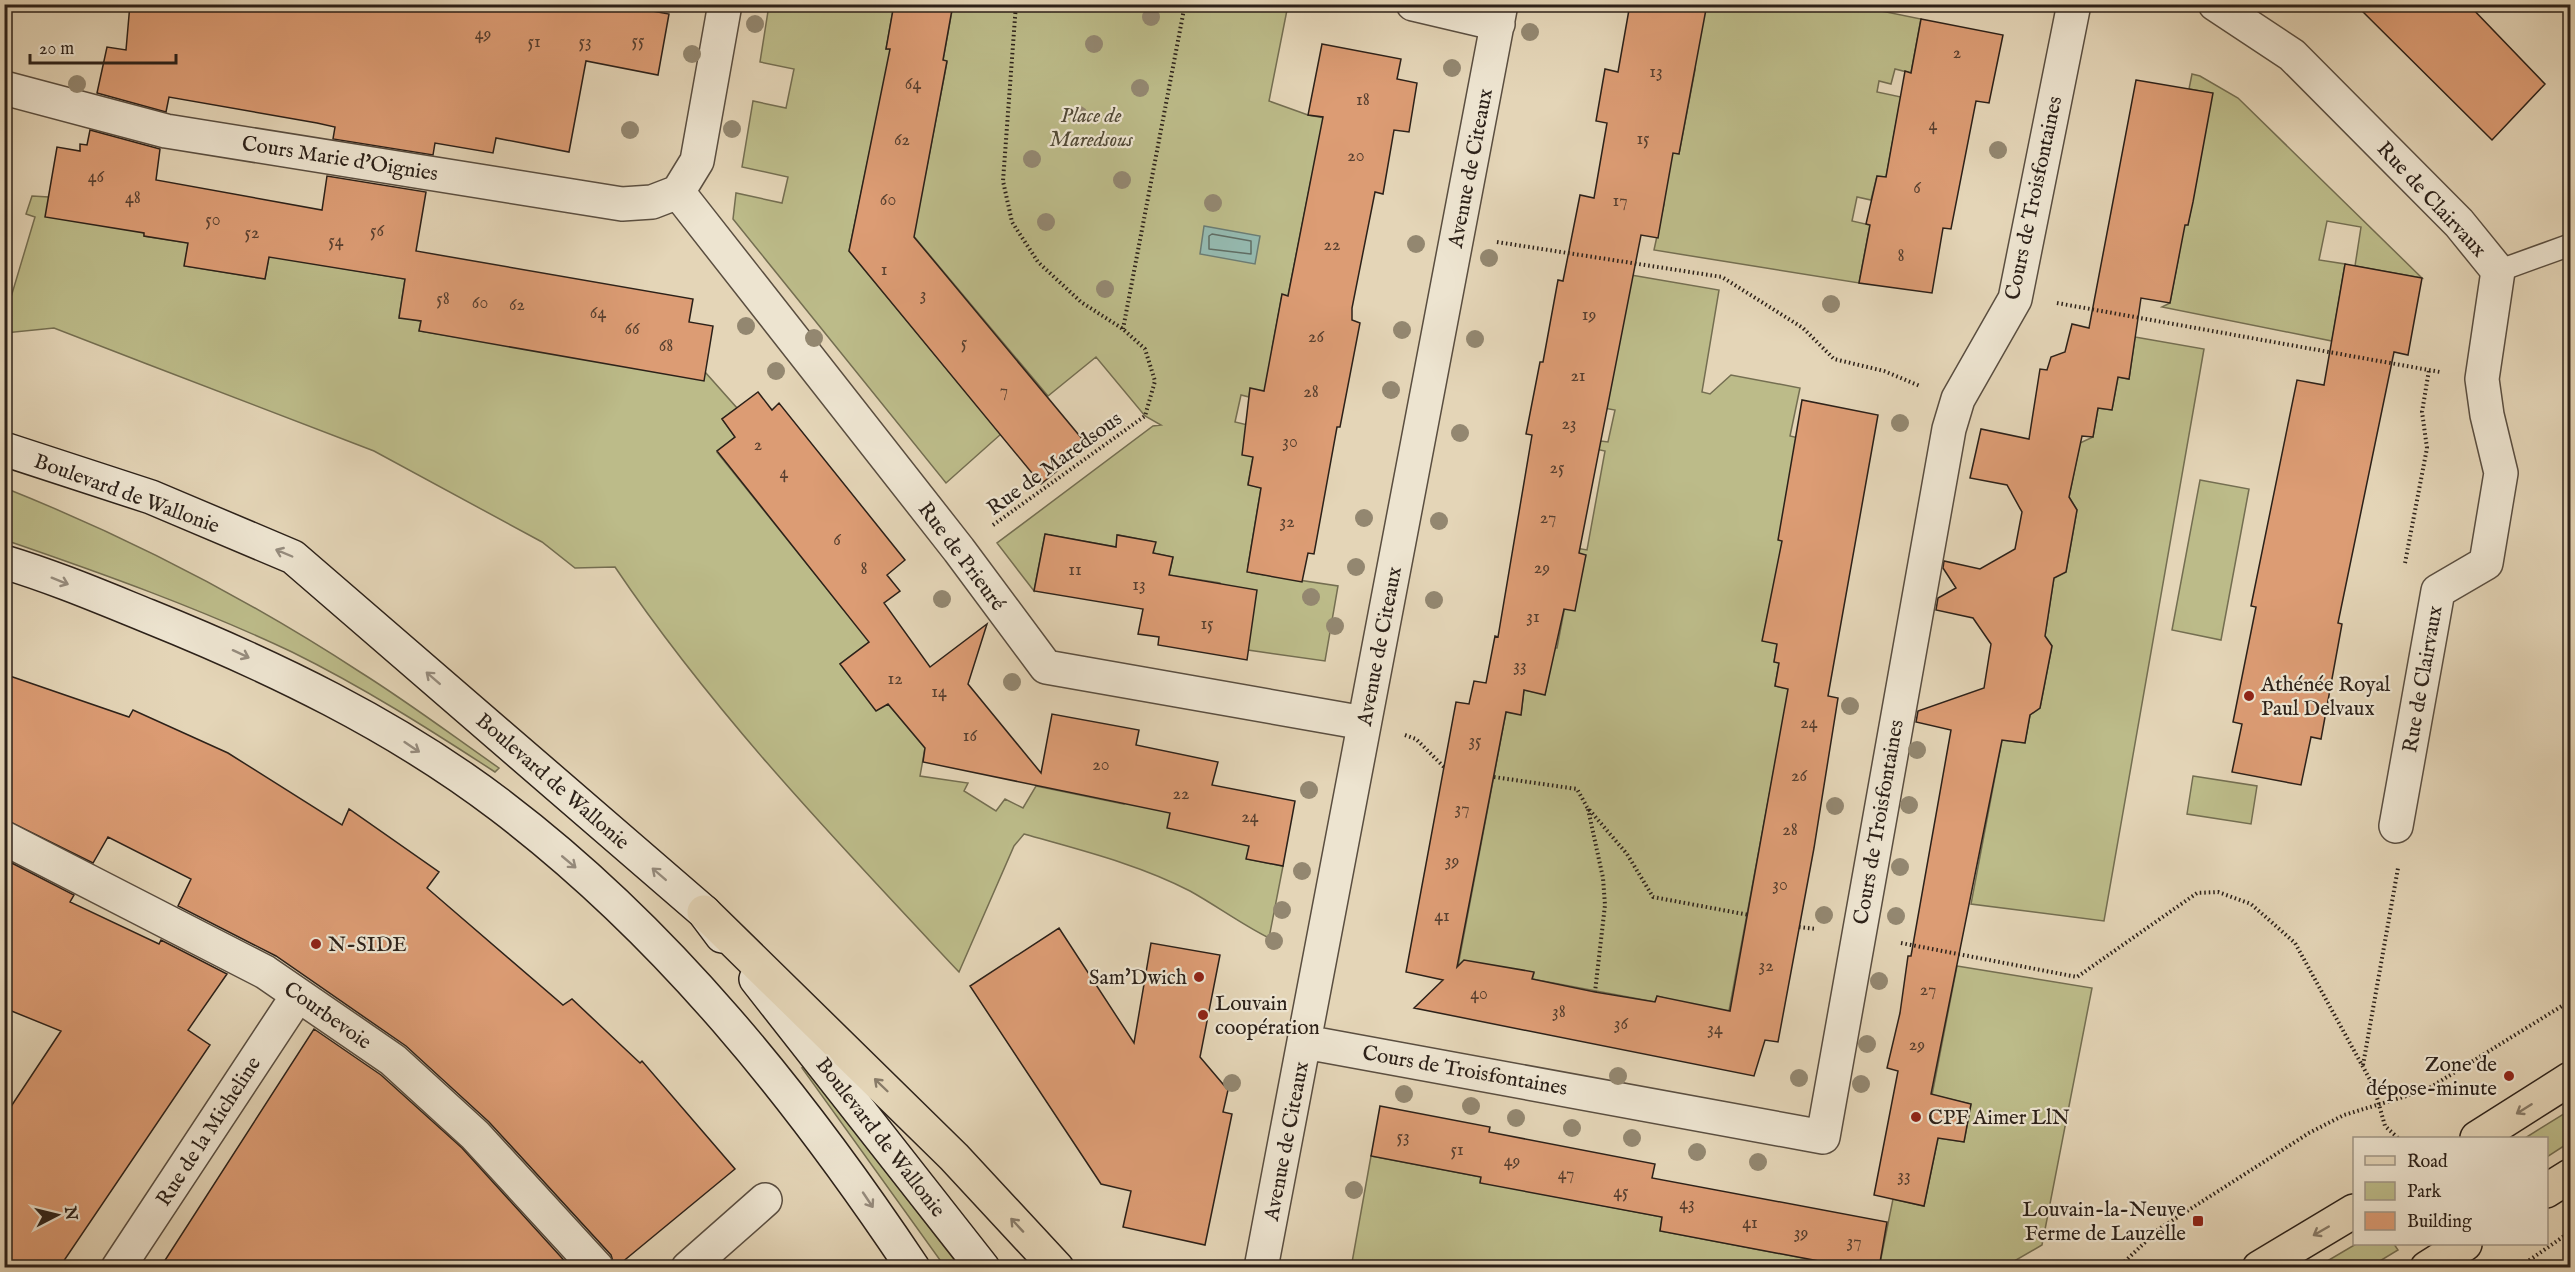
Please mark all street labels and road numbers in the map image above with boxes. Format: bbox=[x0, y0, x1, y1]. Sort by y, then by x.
street label: Avenue de Citeaux bbox=[1443, 86, 1500, 251]
street label: Cours de Troisfontaines bbox=[2000, 94, 2069, 303]
street label: Cours Marie d'Oignies bbox=[240, 131, 440, 188]
street label: Rue de Clairvaux bbox=[2370, 136, 2492, 264]
street label: Rue de Maredsous bbox=[982, 406, 1128, 522]
street label: Boulevard de Wallonie bbox=[30, 448, 223, 541]
street label: Rue de Prieuré bbox=[911, 497, 1011, 617]
street label: Avenue de Citeaux bbox=[1352, 564, 1409, 729]
street label: Rue de Clairvaux bbox=[2397, 604, 2450, 755]
street label: Boulevard de Wallonie bbox=[469, 708, 635, 857]
street label: Cours de Troisfontaines bbox=[1848, 718, 1911, 927]
street label: Courbevoie bbox=[278, 976, 377, 1057]
street label: Cours de Troisfontaines bbox=[1360, 1040, 1569, 1103]
street label: Rue de la Micheline bbox=[151, 1052, 268, 1212]
street label: Boulevard de Wallonie bbox=[809, 1053, 951, 1223]
street label: Avenue de Citeaux bbox=[1259, 1059, 1316, 1224]

